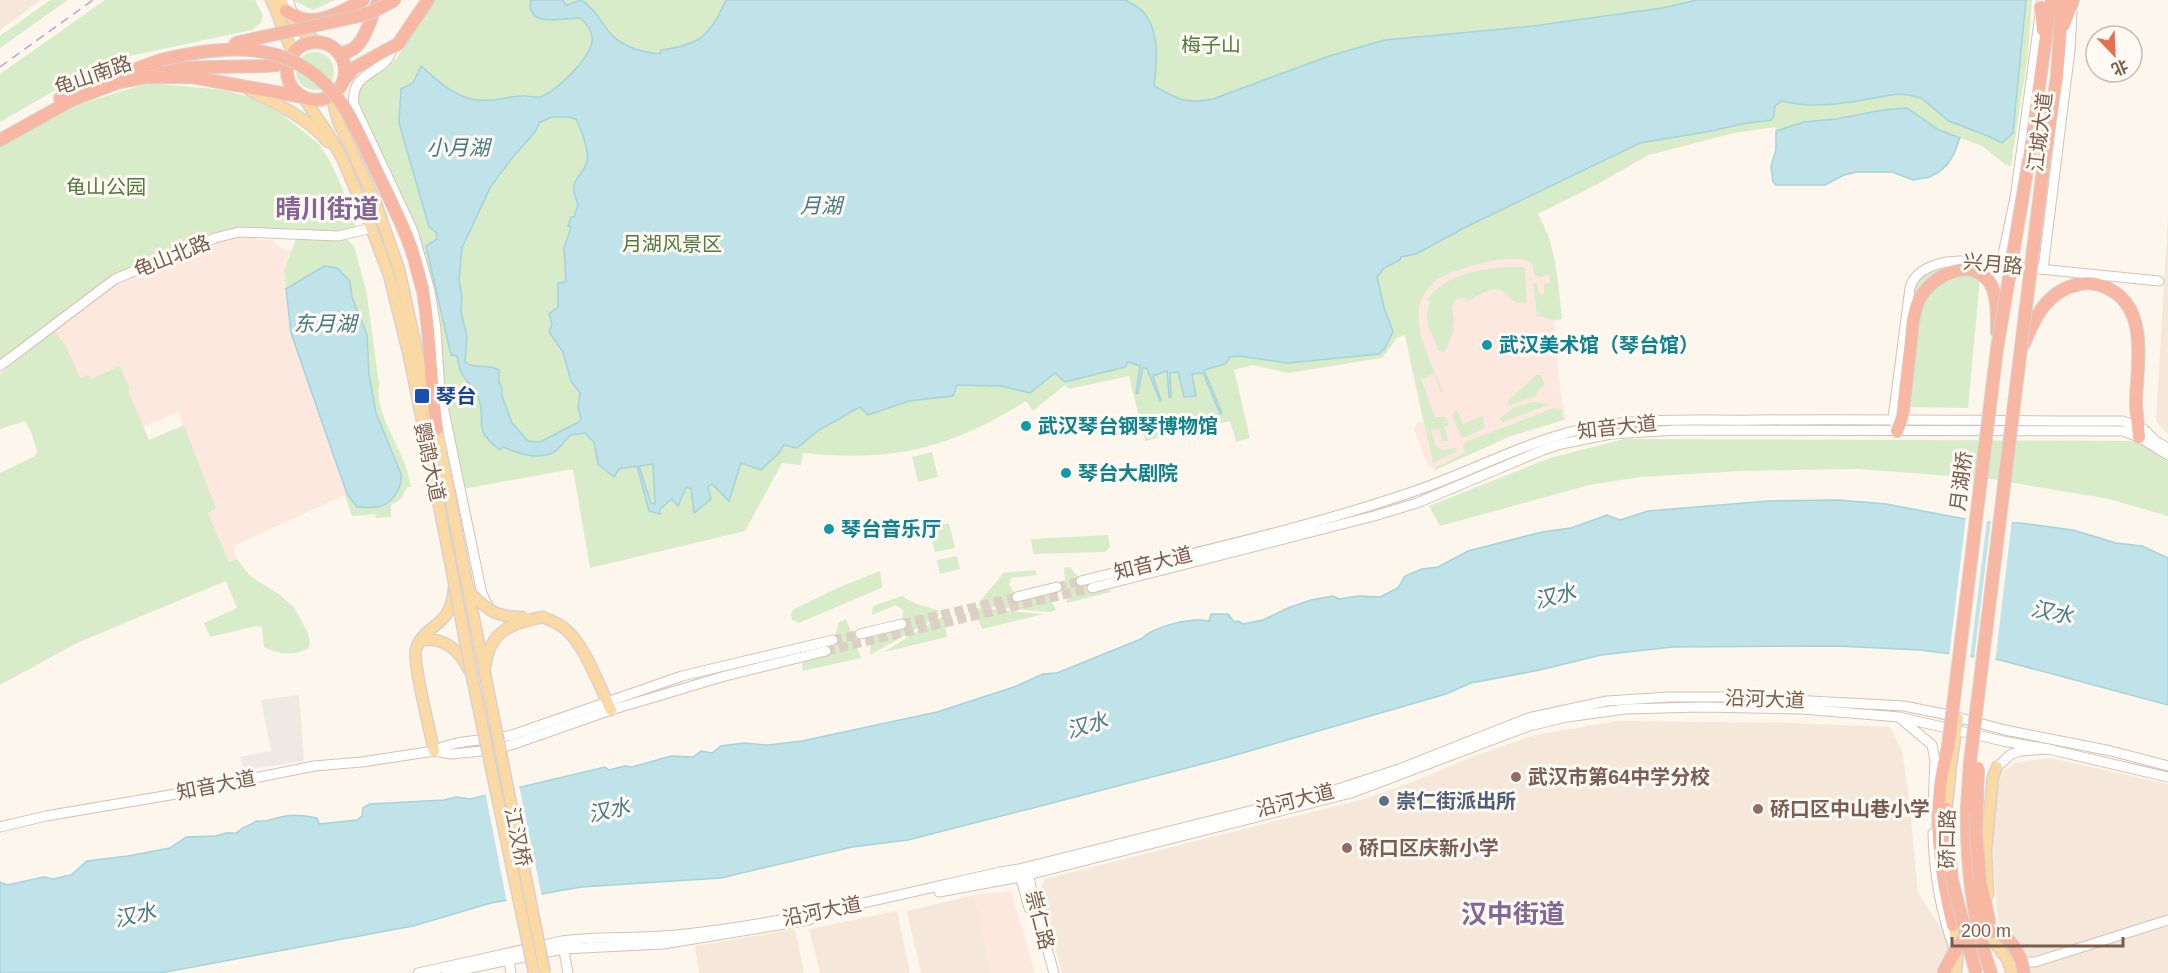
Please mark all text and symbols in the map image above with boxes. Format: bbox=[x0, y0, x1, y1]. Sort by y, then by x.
north arrow bbox=[2084, 24, 2144, 84]
park label: 梅子山 bbox=[1181, 34, 1241, 56]
street label: 龟山南路 bbox=[52, 52, 134, 98]
text: 北 bbox=[2109, 56, 2130, 78]
street label: 江城大道 bbox=[2024, 91, 2056, 173]
water label: 小月湖 bbox=[427, 136, 492, 159]
park label: 龟山公园 bbox=[66, 176, 146, 198]
district label: 晴川街道 bbox=[275, 194, 379, 224]
water label: 月湖 bbox=[800, 194, 845, 217]
street label: 龟山北路 bbox=[131, 231, 213, 281]
park label: 月湖风景区 bbox=[622, 233, 722, 255]
street label: 兴月路 bbox=[1962, 250, 2024, 278]
water label: 东月湖 bbox=[294, 312, 359, 335]
place label: 武汉美术馆（琴台馆） bbox=[1499, 334, 1699, 356]
marker: 武汉美术馆（琴台馆） bbox=[1480, 338, 1494, 352]
place label: 琴台 bbox=[436, 385, 476, 407]
marker: 琴台 bbox=[413, 387, 431, 405]
street label: 知音大道 bbox=[1576, 412, 1658, 442]
place label: 武汉琴台钢琴博物馆 bbox=[1038, 415, 1218, 437]
marker: 武汉琴台钢琴博物馆 bbox=[1019, 419, 1033, 433]
street label: 鹦鹉大道 bbox=[411, 421, 449, 503]
street label: 月湖桥 bbox=[1946, 450, 1976, 512]
place label: 琴台大剧院 bbox=[1078, 462, 1178, 484]
marker: 琴台大剧院 bbox=[1059, 466, 1073, 480]
place label: 琴台音乐厅 bbox=[841, 518, 941, 540]
marker: 琴台音乐厅 bbox=[822, 522, 836, 536]
street label: 知音大道 bbox=[1112, 543, 1194, 583]
water label: 汉水 bbox=[1532, 580, 1579, 612]
water label: 汉水 bbox=[2029, 596, 2076, 628]
street label: 沿河大道 bbox=[1725, 687, 1805, 711]
water label: 汉水 bbox=[1064, 708, 1111, 742]
place label: 武汉市第64中学分校 bbox=[1528, 766, 1710, 788]
street label: 知音大道 bbox=[175, 767, 257, 803]
marker: 武汉市第64中学分校 bbox=[1509, 770, 1523, 784]
street label: 沿河大道 bbox=[1254, 780, 1336, 820]
place label: 崇仁街派出所 bbox=[1396, 790, 1516, 812]
water label: 汉水 bbox=[586, 794, 633, 826]
marker: 崇仁街派出所 bbox=[1377, 794, 1391, 808]
place label: 硚口区中山巷小学 bbox=[1770, 798, 1930, 820]
marker: 硚口区中山巷小学 bbox=[1751, 802, 1765, 816]
street label: 江汉桥 bbox=[501, 805, 535, 869]
street label: 硚口路 bbox=[1935, 809, 1959, 869]
place label: 硚口区庆新小学 bbox=[1359, 837, 1499, 859]
marker: 硚口区庆新小学 bbox=[1340, 841, 1354, 855]
street label: 崇仁路 bbox=[1022, 888, 1058, 952]
street label: 沿河大道 bbox=[781, 893, 863, 929]
water label: 汉水 bbox=[112, 899, 159, 931]
district label: 汉中街道 bbox=[1461, 899, 1565, 929]
scale bar bbox=[1952, 910, 2123, 948]
text: 200 m bbox=[1961, 921, 2011, 941]

